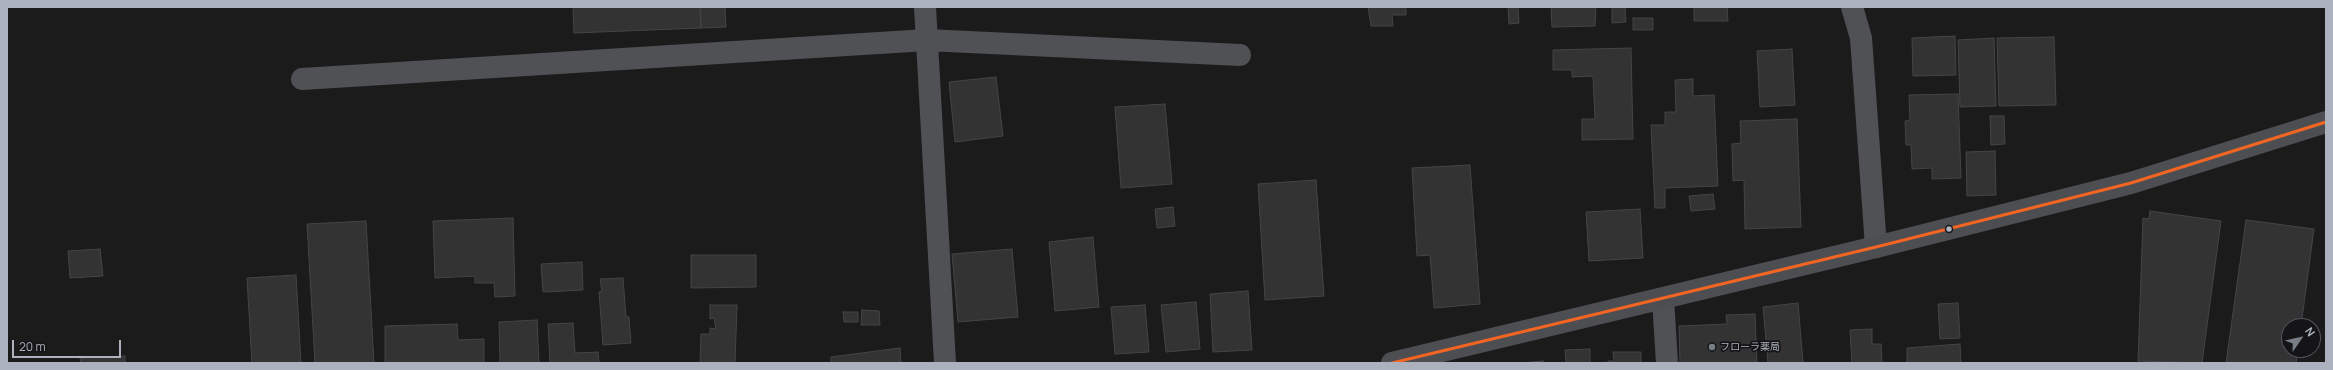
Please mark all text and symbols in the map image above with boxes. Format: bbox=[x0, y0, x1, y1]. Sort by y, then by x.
unlabelled marker bbox=[1944, 224, 1954, 234]
north arrow bbox=[2281, 318, 2321, 358]
text: N bbox=[2302, 324, 2319, 339]
scale bar bbox=[14, 332, 123, 358]
text: 20 m bbox=[19, 338, 46, 355]
place label: フローラ薬局 bbox=[1720, 341, 1780, 353]
marker: フローラ薬局 bbox=[1707, 342, 1717, 352]

